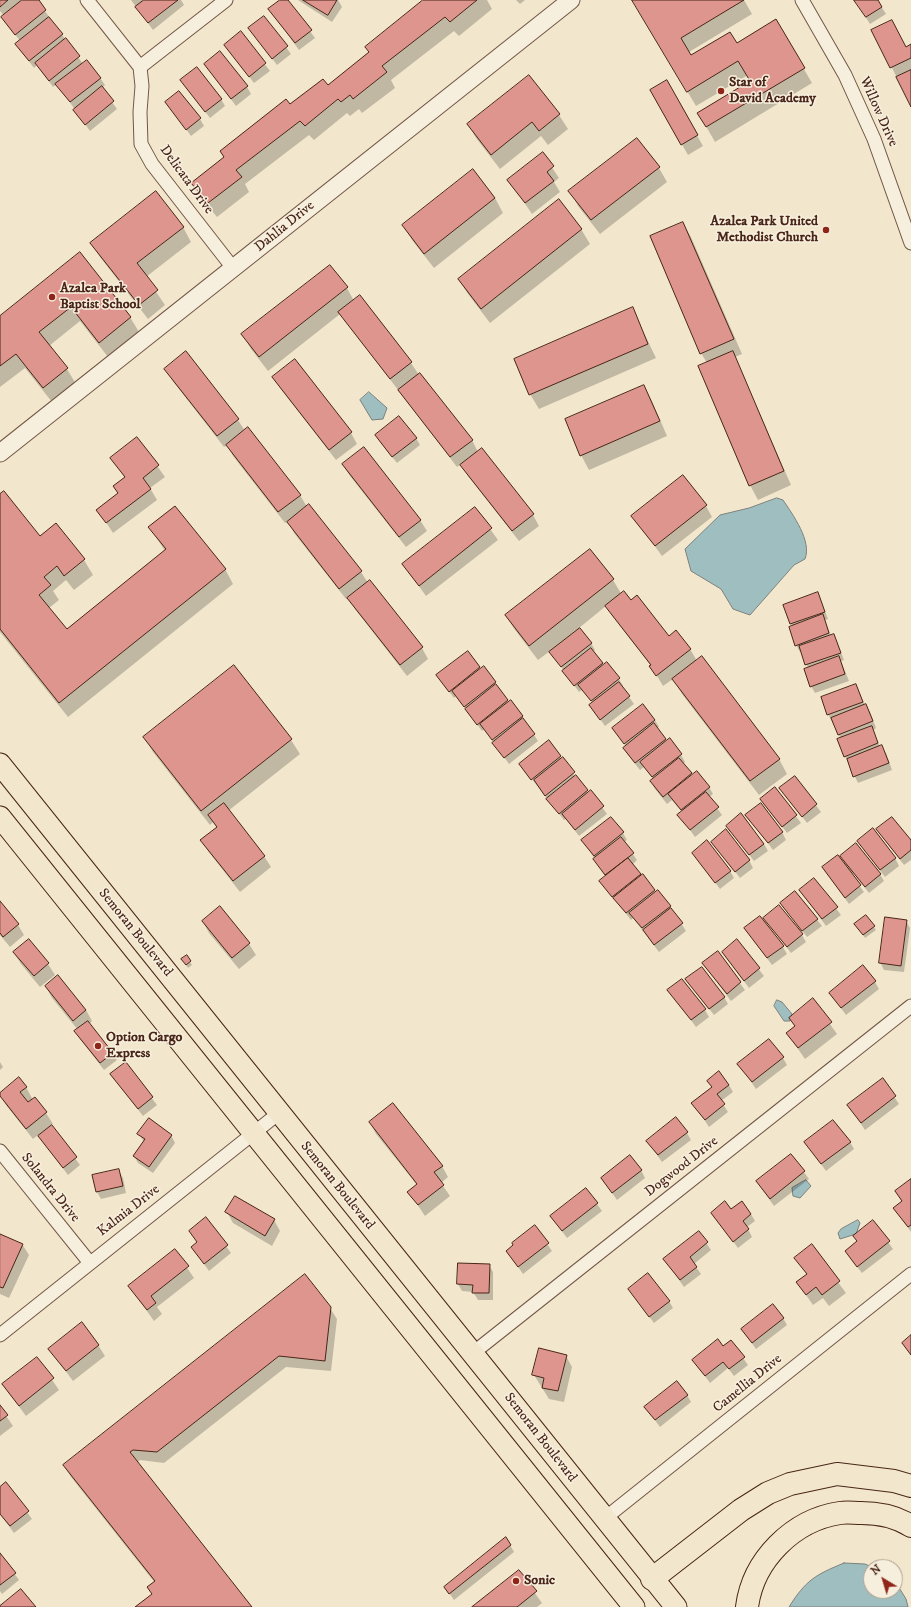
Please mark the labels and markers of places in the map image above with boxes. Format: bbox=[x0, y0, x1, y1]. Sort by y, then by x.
place label: Star of David Academy bbox=[729, 75, 816, 108]
marker: Star of David Academy bbox=[716, 86, 726, 96]
place label: Azalea Park United Methodist Church bbox=[710, 214, 818, 246]
marker: Azalea Park United Methodist Church bbox=[821, 225, 831, 235]
place label: Azalea Park Baptist School bbox=[60, 281, 141, 314]
marker: Azalea Park Baptist School bbox=[47, 292, 57, 302]
place label: Option Cargo Express bbox=[106, 1030, 182, 1062]
marker: Option Cargo Express bbox=[93, 1041, 103, 1051]
place label: Sonic bbox=[524, 1573, 555, 1589]
marker: Sonic bbox=[511, 1576, 521, 1586]

